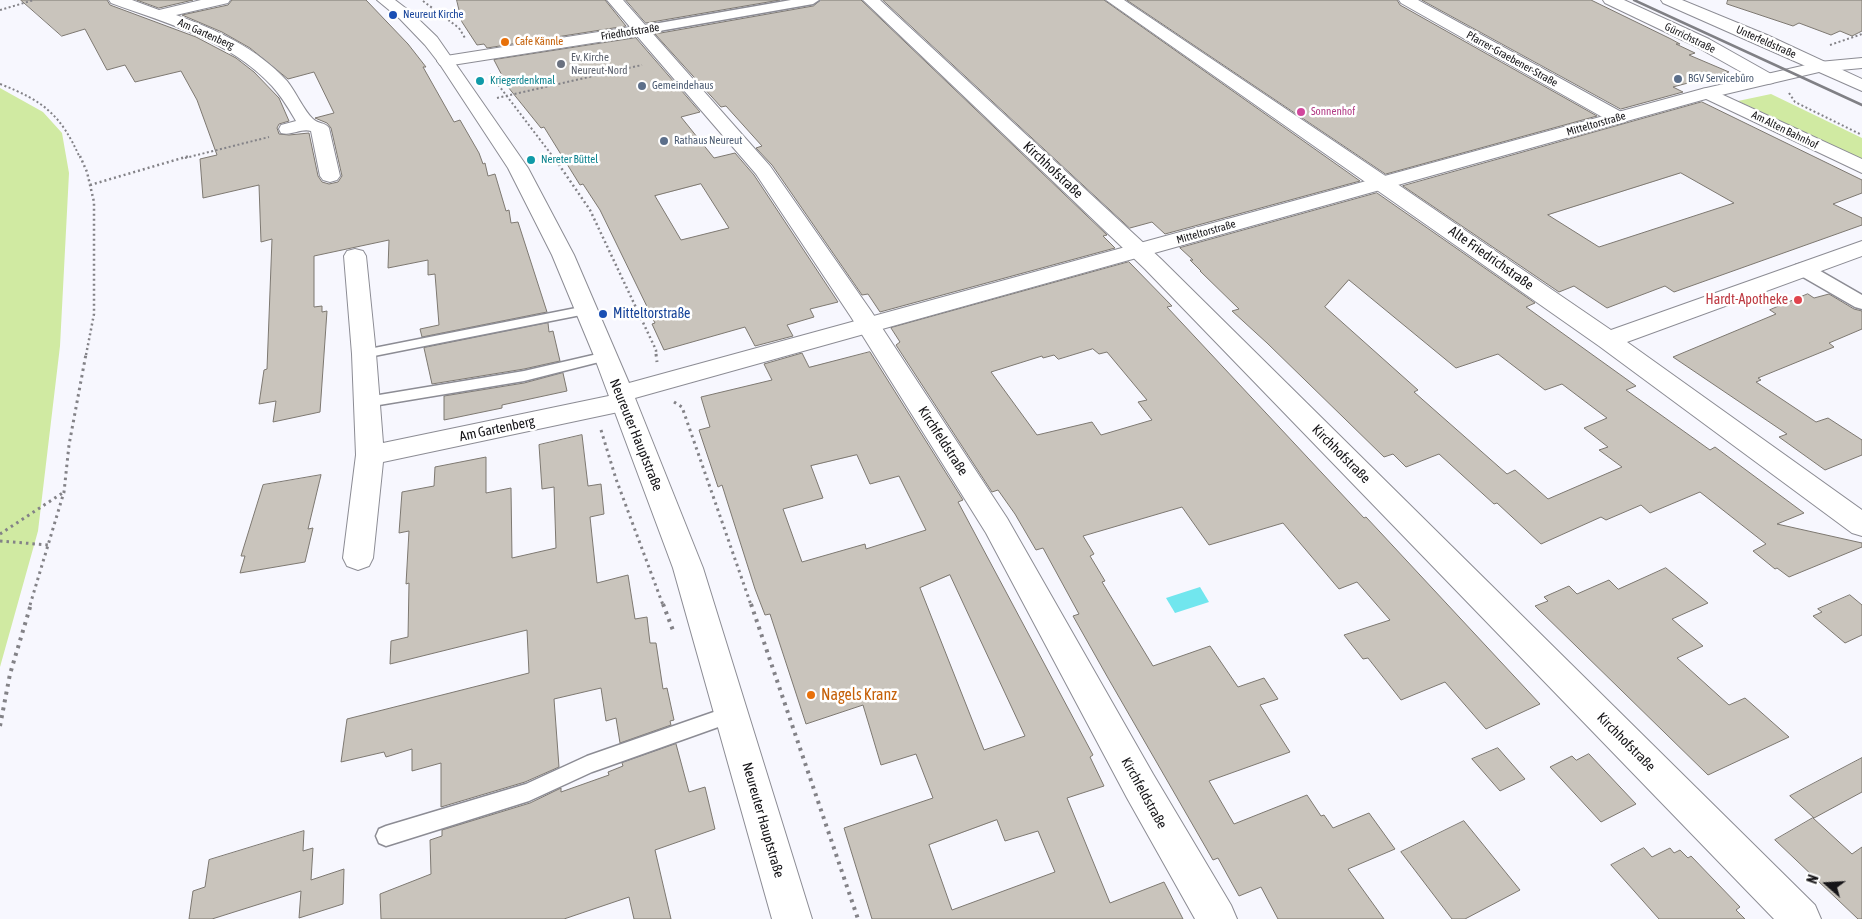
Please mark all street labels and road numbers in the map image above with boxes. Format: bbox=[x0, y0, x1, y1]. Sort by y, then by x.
street label: Am Gartenberg bbox=[176, 16, 236, 52]
street label: Gürrichstraße bbox=[1662, 20, 1718, 56]
street label: Friedhofstraße bbox=[600, 21, 660, 43]
street label: Unterfeldstraße bbox=[1734, 23, 1798, 61]
street label: Pfarrer-Graebener-Straße bbox=[1464, 28, 1560, 90]
street label: Am Alten Bahnhof bbox=[1750, 108, 1820, 152]
street label: Mitteltorstraße bbox=[1565, 109, 1627, 139]
street label: Kirchhofstraße bbox=[1020, 138, 1086, 202]
street label: Mitteltorstraße bbox=[1175, 217, 1237, 247]
street label: Alte Friedrichstraße bbox=[1445, 222, 1537, 294]
street label: Neureuter Hauptstraße bbox=[606, 377, 666, 493]
street label: Kirchfeldstraße bbox=[914, 403, 972, 479]
street label: Am Gartenberg bbox=[458, 413, 536, 445]
street label: Kirchhofstraße bbox=[1308, 421, 1374, 487]
street label: Kirchhofstraße bbox=[1593, 709, 1659, 775]
street label: Kirchfeldstraße bbox=[1118, 754, 1170, 832]
street label: Neureuter Hauptstraße bbox=[738, 760, 788, 880]

